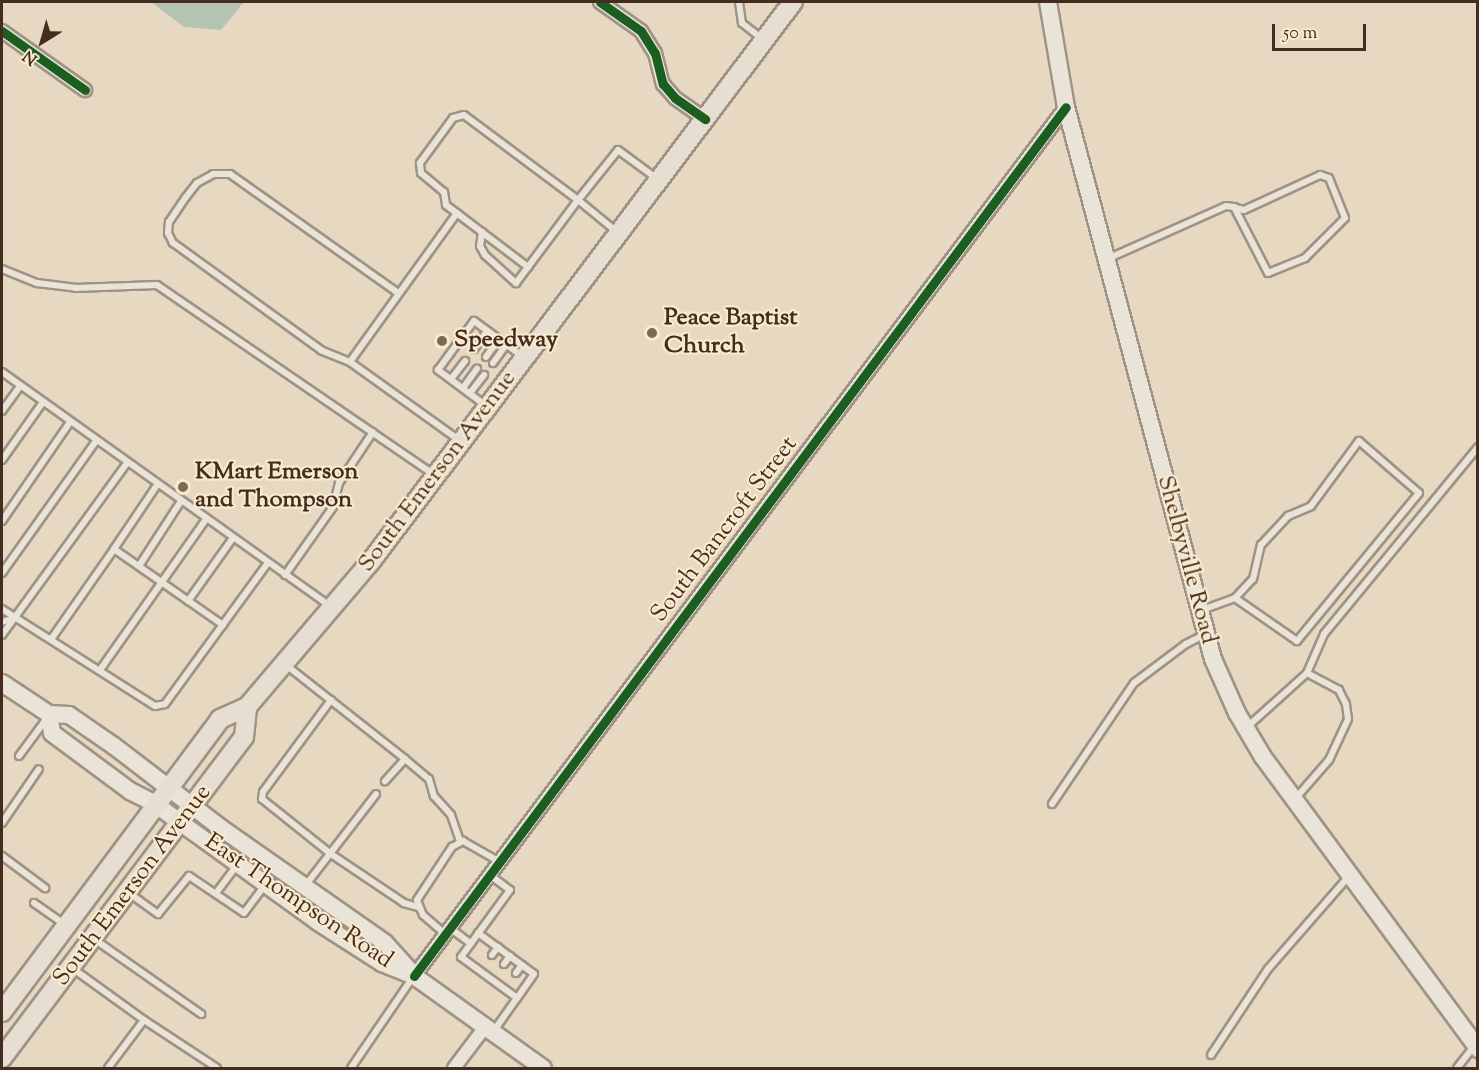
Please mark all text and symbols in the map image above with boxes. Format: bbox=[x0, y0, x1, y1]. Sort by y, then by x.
north arrow bbox=[12, 12, 72, 72]
scale bar bbox=[1275, 12, 1370, 50]
text: 50 m bbox=[1283, 21, 1317, 47]
text: N bbox=[19, 44, 43, 70]
place label: Peace Baptist Church bbox=[664, 305, 797, 361]
marker: Peace Baptist Church bbox=[645, 326, 659, 340]
place label: Speedway bbox=[454, 327, 558, 355]
marker: Speedway bbox=[435, 334, 449, 348]
street label: South Emerson Avenue bbox=[353, 366, 523, 578]
street label: South Bancroft Street bbox=[646, 431, 804, 629]
place label: KMart Emerson and Thompson bbox=[195, 459, 359, 515]
street label: Shelbyville Road bbox=[1150, 473, 1222, 647]
marker: KMart Emerson and Thompson bbox=[176, 480, 190, 494]
street label: South Emerson Avenue bbox=[48, 780, 218, 992]
street label: East Thompson Road bbox=[198, 828, 398, 976]

